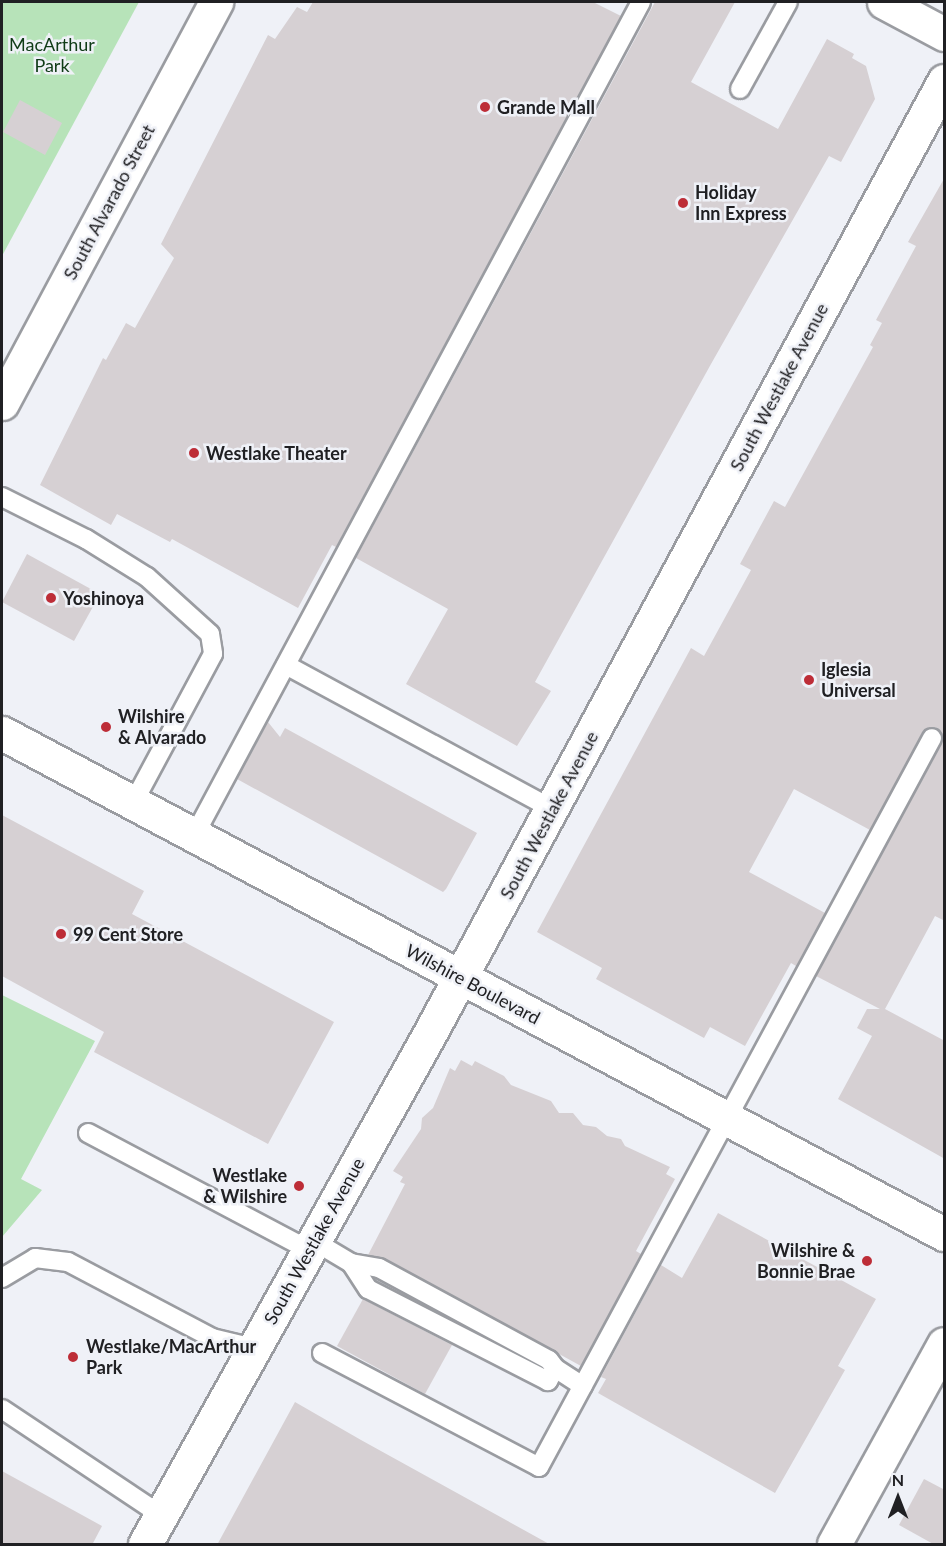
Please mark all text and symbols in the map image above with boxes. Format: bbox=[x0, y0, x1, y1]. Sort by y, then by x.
park label: MacArthur Park bbox=[9, 34, 95, 76]
place label: Grande Mall bbox=[497, 96, 595, 118]
marker: Grande Mall bbox=[478, 100, 492, 114]
street label: South Alvarado Street bbox=[59, 120, 159, 284]
place label: Holiday Inn Express bbox=[695, 182, 787, 224]
marker: Holiday Inn Express bbox=[676, 196, 690, 210]
street label: South Westlake Avenue bbox=[725, 299, 833, 475]
place label: Westlake Theater bbox=[206, 442, 347, 464]
marker: Westlake Theater bbox=[187, 446, 201, 460]
place label: Yoshinoya bbox=[63, 587, 144, 609]
marker: Yoshinoya bbox=[44, 591, 58, 605]
place label: Iglesia Universal bbox=[821, 659, 896, 702]
marker: Iglesia Universal bbox=[802, 673, 816, 687]
place label: Wilshire & Alvarado bbox=[118, 706, 207, 748]
marker: Wilshire & Alvarado bbox=[99, 720, 113, 734]
street label: South Westlake Avenue bbox=[495, 727, 603, 903]
place label: 99 Cent Store bbox=[73, 923, 183, 945]
marker: 99 Cent Store bbox=[54, 927, 68, 941]
street label: Wilshire Boulevard bbox=[402, 939, 544, 1029]
street label: South Westlake Avenue bbox=[259, 1154, 369, 1328]
place label: Westlake & Wilshire bbox=[203, 1165, 287, 1208]
marker: Westlake & Wilshire bbox=[292, 1179, 306, 1193]
place label: Wilshire & Bonnie Brae bbox=[757, 1240, 855, 1282]
marker: Wilshire & Bonnie Brae bbox=[860, 1254, 874, 1268]
place label: Westlake/MacArthur Park bbox=[86, 1336, 256, 1378]
marker: Westlake/MacArthur Park bbox=[64, 1348, 82, 1366]
north arrow bbox=[868, 1468, 928, 1528]
text: N bbox=[892, 1470, 904, 1489]

